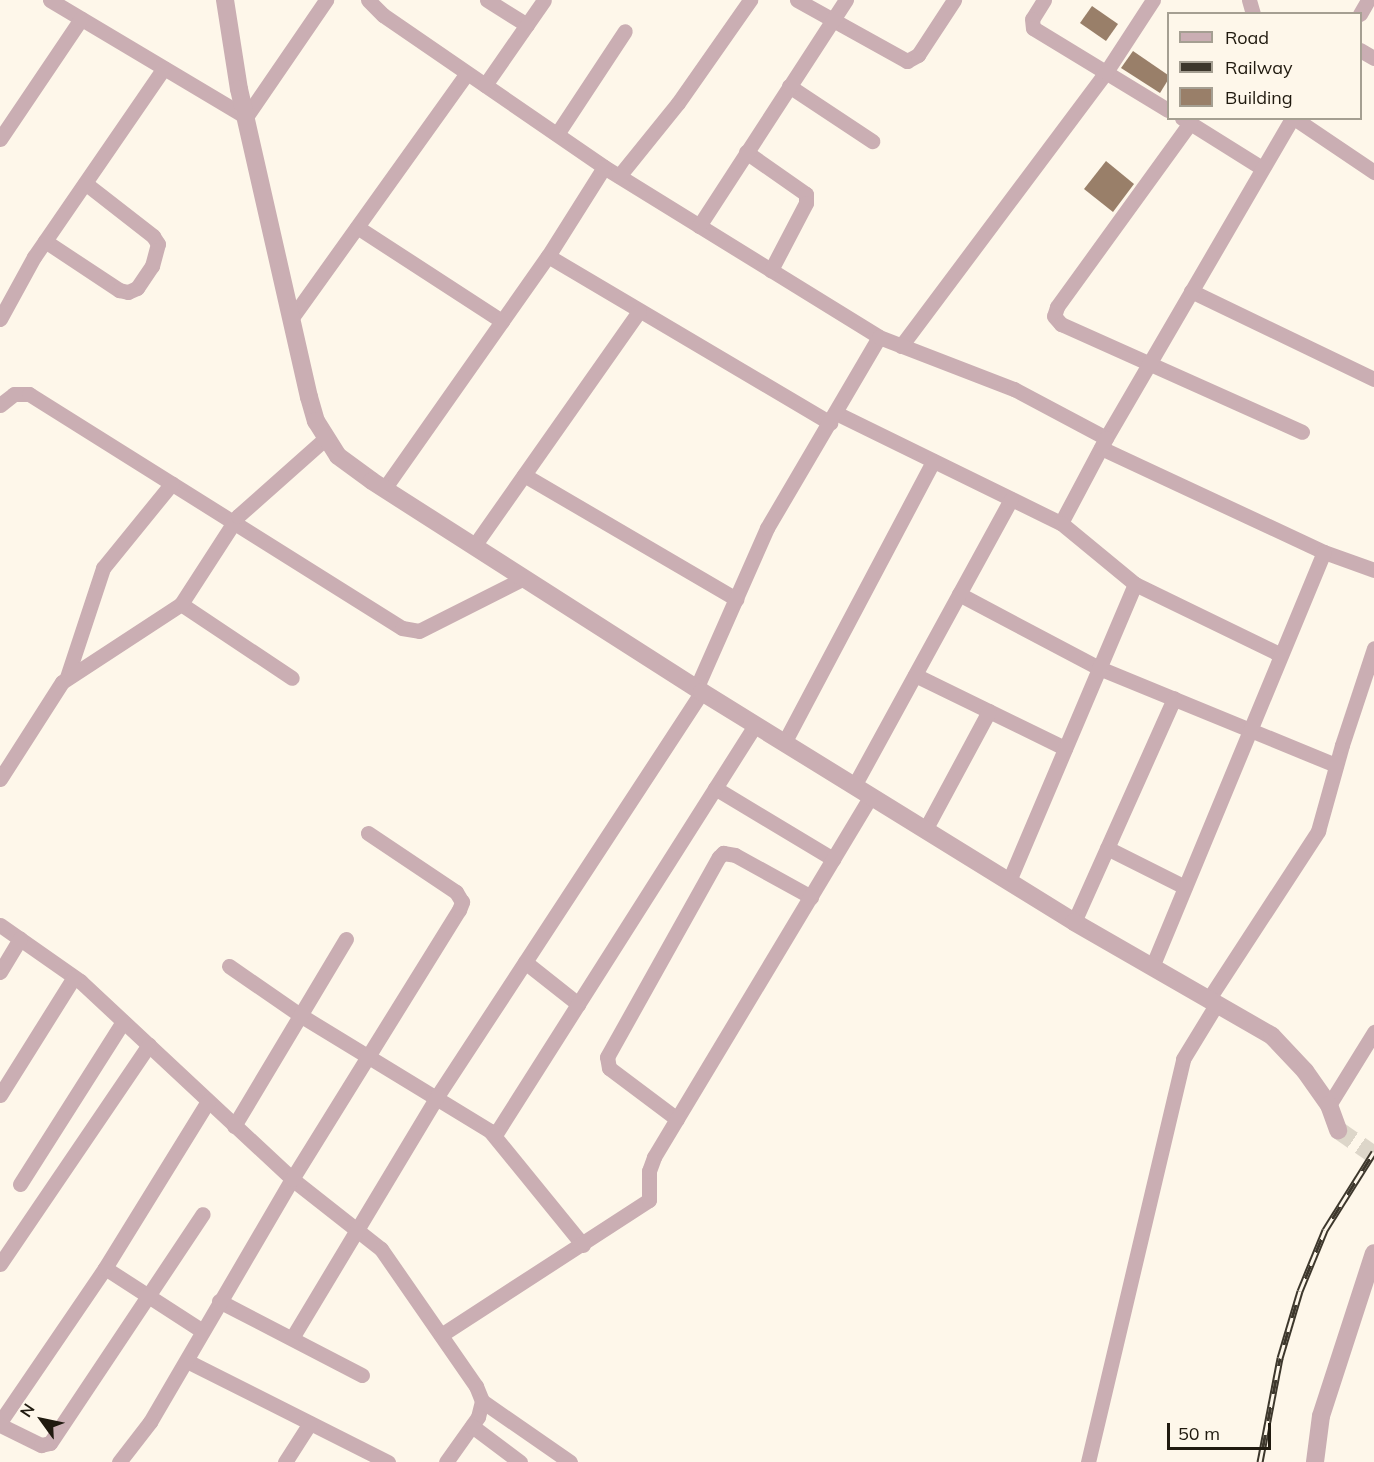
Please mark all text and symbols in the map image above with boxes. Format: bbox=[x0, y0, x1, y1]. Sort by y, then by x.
legend bbox=[1167, 12, 1362, 120]
text: Road bbox=[1225, 26, 1269, 49]
text: Railway bbox=[1225, 56, 1293, 79]
text: Building bbox=[1225, 86, 1293, 109]
north arrow bbox=[12, 1390, 72, 1450]
text: N bbox=[15, 1400, 39, 1421]
scale bar bbox=[1170, 1411, 1274, 1449]
text: 50 m bbox=[1178, 1422, 1220, 1445]

